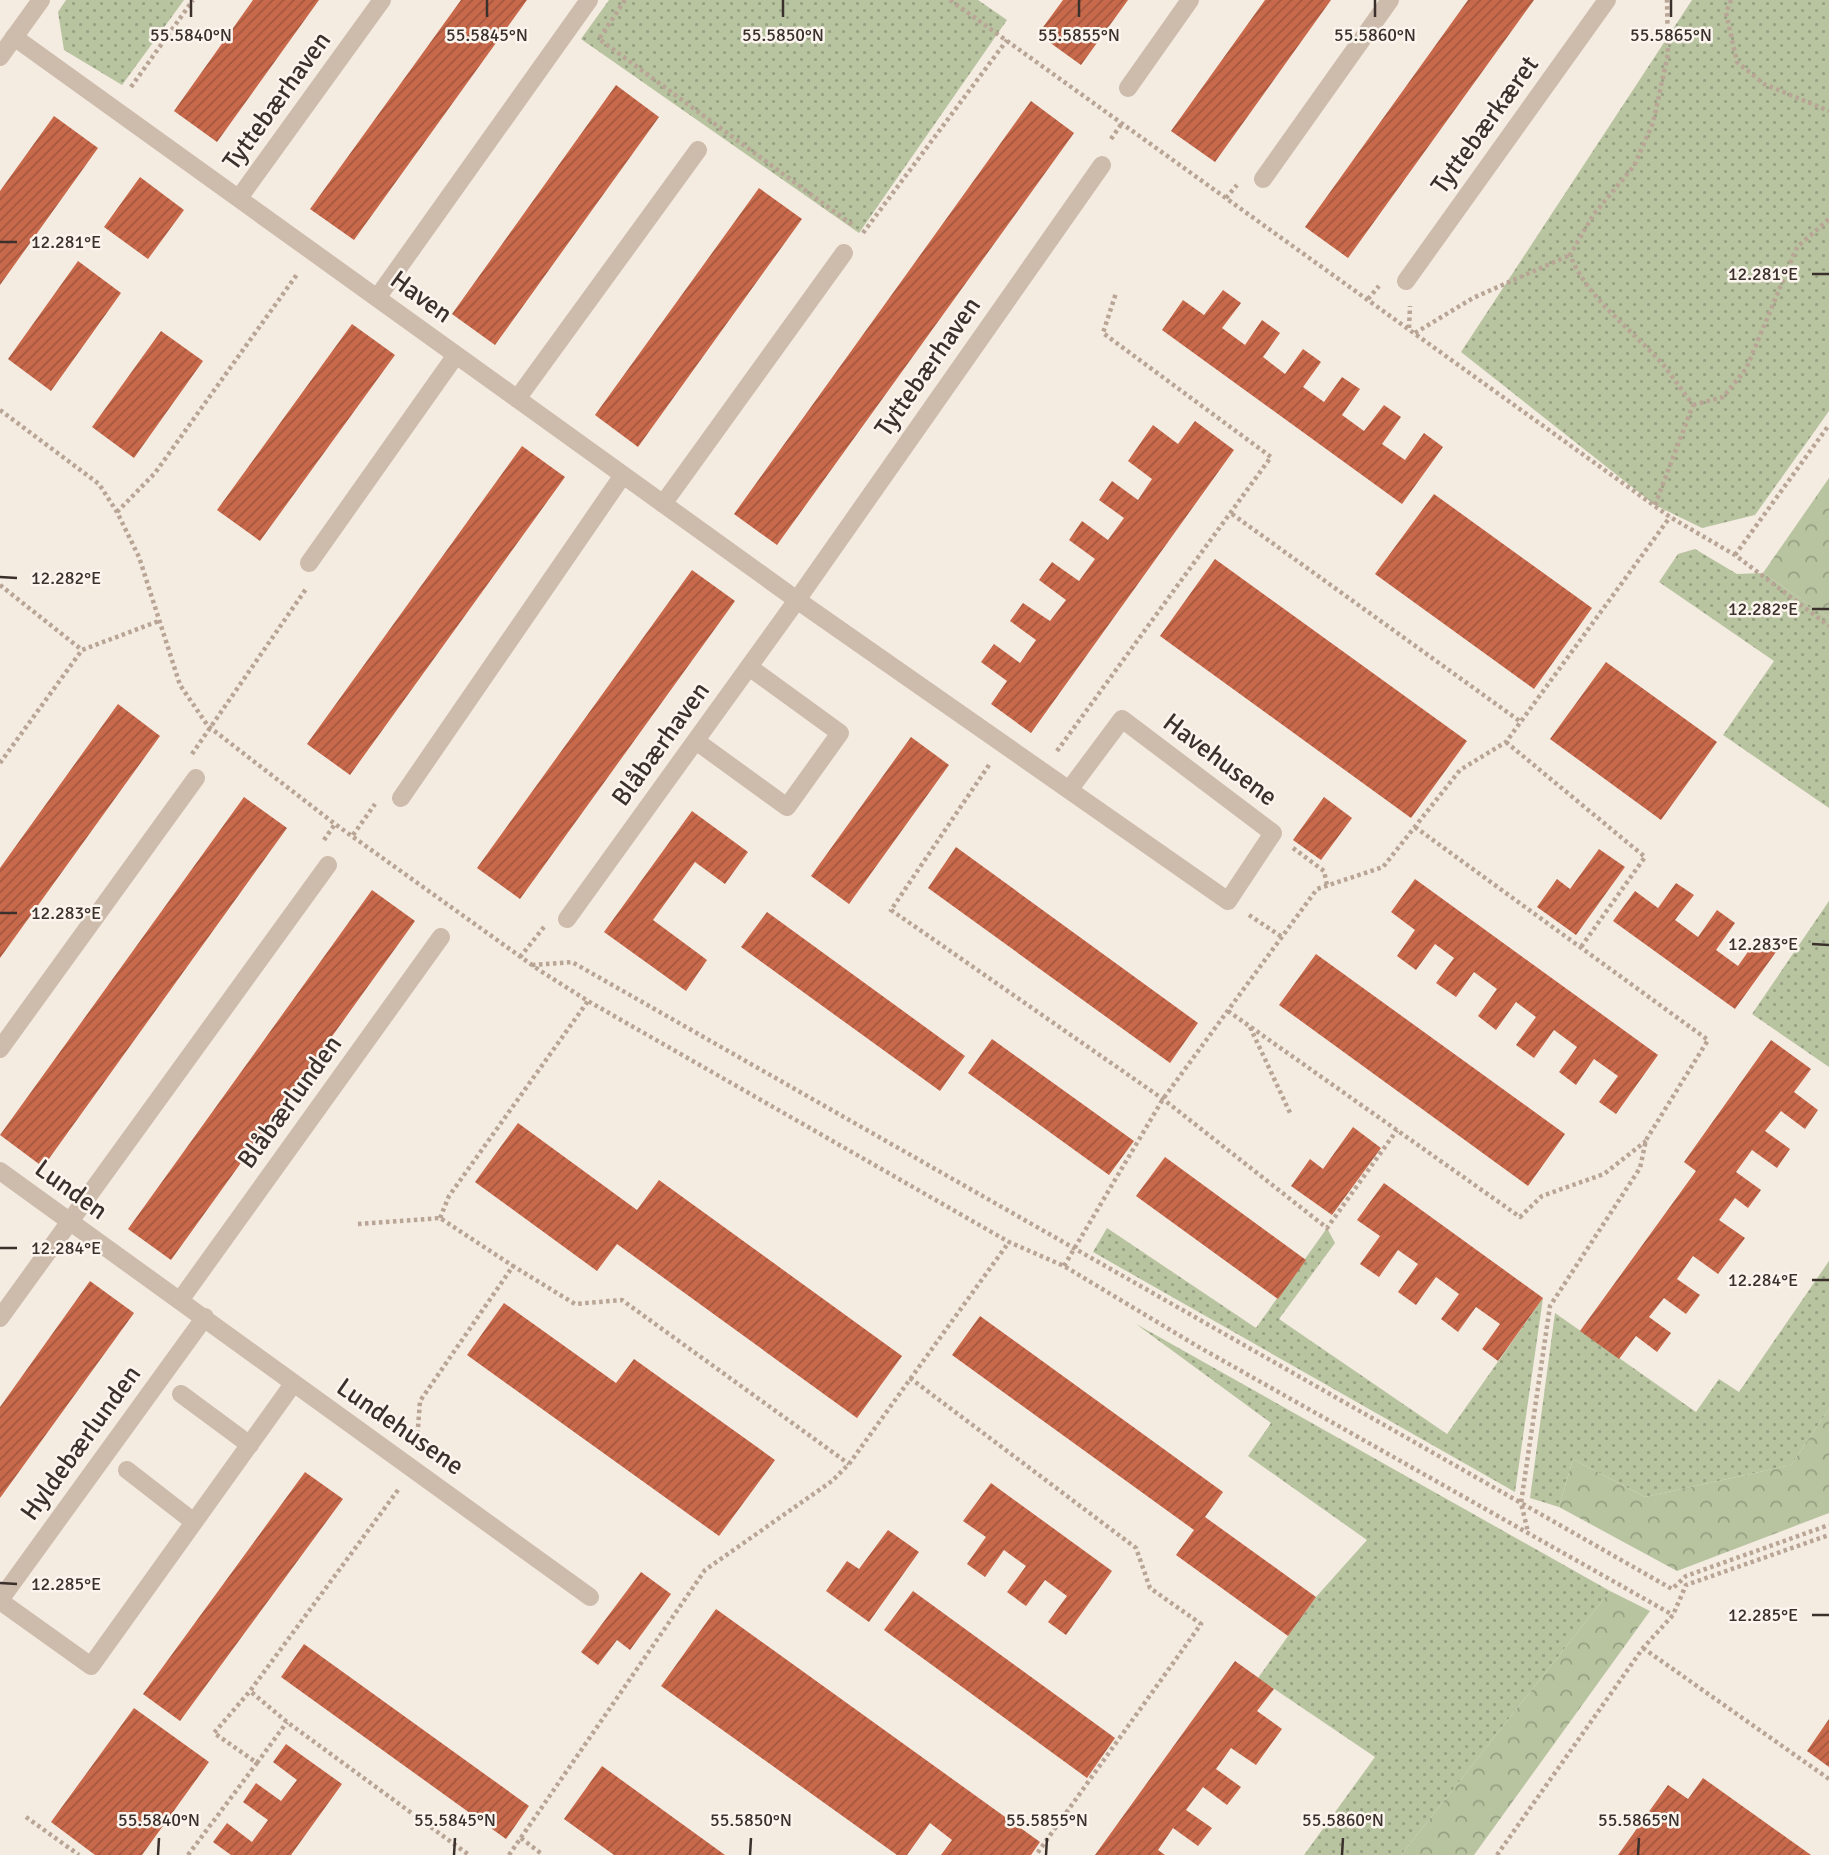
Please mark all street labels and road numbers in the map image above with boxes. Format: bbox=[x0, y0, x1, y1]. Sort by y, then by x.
street label: Tyttebærhaven bbox=[216, 25, 338, 177]
street label: Tyttebærkæret bbox=[1424, 50, 1546, 200]
street label: Haven bbox=[384, 264, 458, 330]
street label: Tyttebærhaven bbox=[868, 291, 988, 443]
street label: Blåbærhaven bbox=[605, 676, 717, 812]
street label: Havehusene bbox=[1157, 707, 1283, 813]
street label: Blåbærlunden bbox=[231, 1029, 349, 1175]
street label: Lunden bbox=[28, 1153, 114, 1227]
street label: Hyldebærlunden bbox=[14, 1359, 148, 1527]
street label: Lundehusene bbox=[330, 1371, 470, 1483]

